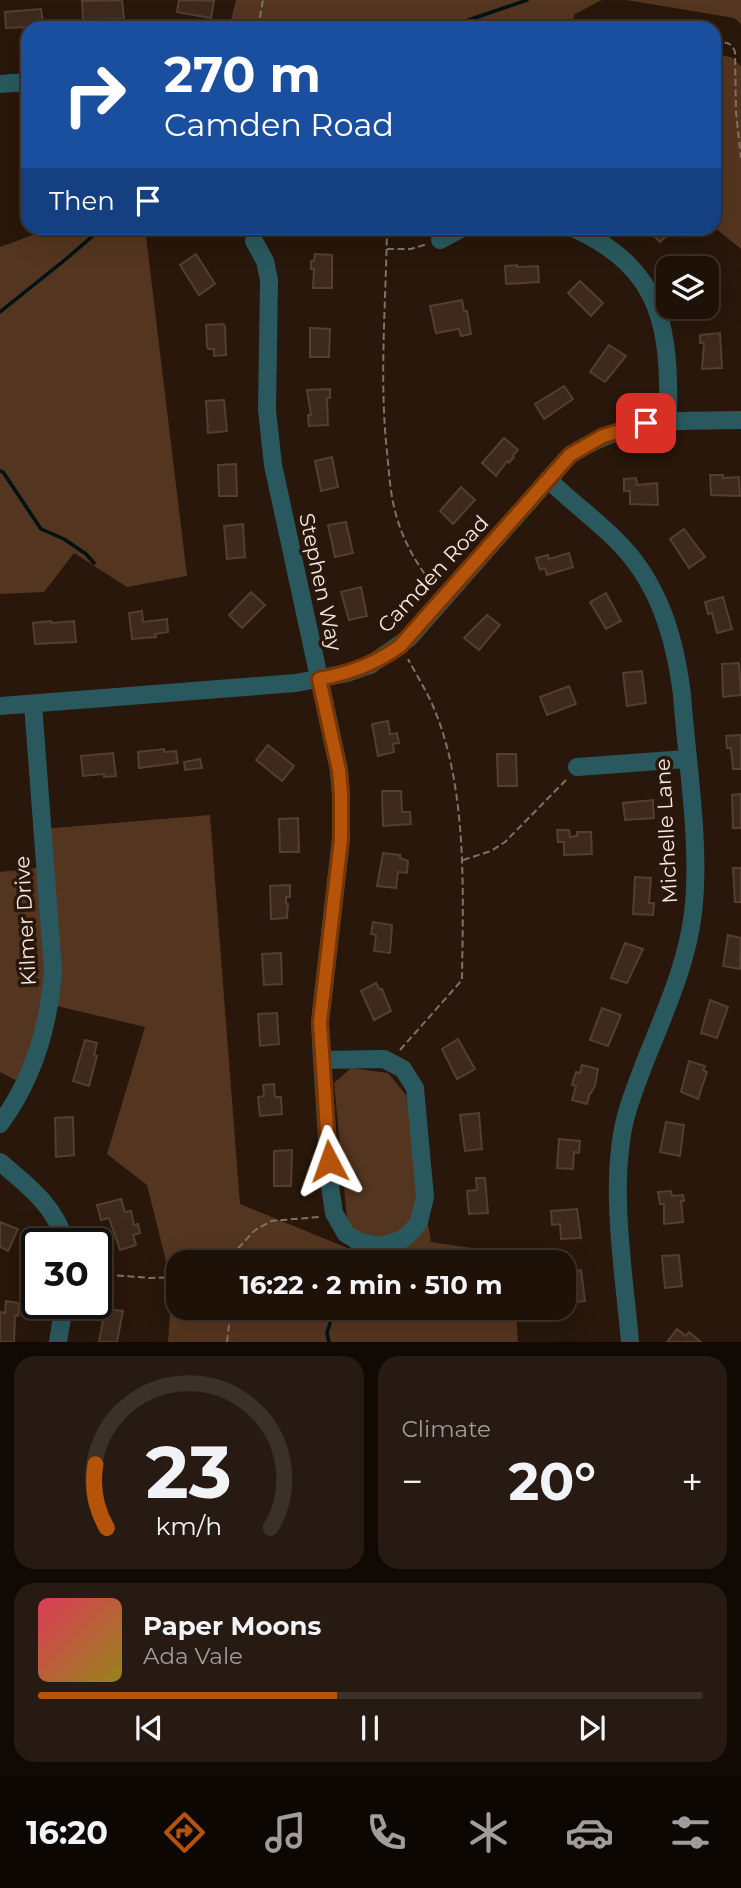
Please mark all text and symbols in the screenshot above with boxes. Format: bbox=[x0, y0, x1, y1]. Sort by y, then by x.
text: 270 m bbox=[164, 45, 321, 104]
icon: right bbox=[49, 49, 140, 140]
text: Camden Road bbox=[164, 105, 394, 144]
icon: arrive bbox=[129, 182, 167, 220]
text: Then bbox=[49, 185, 115, 217]
map controls bbox=[656, 256, 719, 319]
button: layers bbox=[656, 256, 719, 319]
pin bbox=[616, 393, 676, 453]
icon: arrive bbox=[627, 404, 665, 442]
street label: Camden Road bbox=[372, 510, 494, 638]
street label: Stephen Way bbox=[294, 511, 348, 654]
street label: Michelle Lane bbox=[650, 758, 682, 904]
street label: Kilmer Drive bbox=[9, 855, 41, 987]
position arrow bbox=[292, 1124, 366, 1198]
speed limit sign: 30 bbox=[21, 1228, 112, 1319]
text: 16:22 · 2 min · 510 m bbox=[239, 1269, 503, 1301]
text: Climate bbox=[402, 1415, 491, 1443]
text: 23 bbox=[146, 1429, 232, 1517]
text: 20° bbox=[508, 1450, 596, 1513]
text: − bbox=[402, 1458, 423, 1505]
text: + bbox=[681, 1458, 703, 1505]
text: km/h bbox=[155, 1511, 222, 1541]
text: Paper Moons bbox=[143, 1610, 321, 1642]
text: Ada Vale bbox=[143, 1642, 243, 1670]
icon: previous bbox=[130, 1709, 168, 1747]
icon: pause bbox=[351, 1709, 389, 1747]
icon: next bbox=[573, 1709, 611, 1747]
icon: directions bbox=[160, 1808, 209, 1857]
icon: music bbox=[261, 1808, 310, 1857]
icon: phone bbox=[362, 1808, 411, 1857]
icon: climate bbox=[464, 1808, 513, 1857]
icon: car bbox=[565, 1808, 614, 1857]
icon: filters bbox=[666, 1808, 715, 1857]
text: 16:20 bbox=[26, 1813, 108, 1852]

